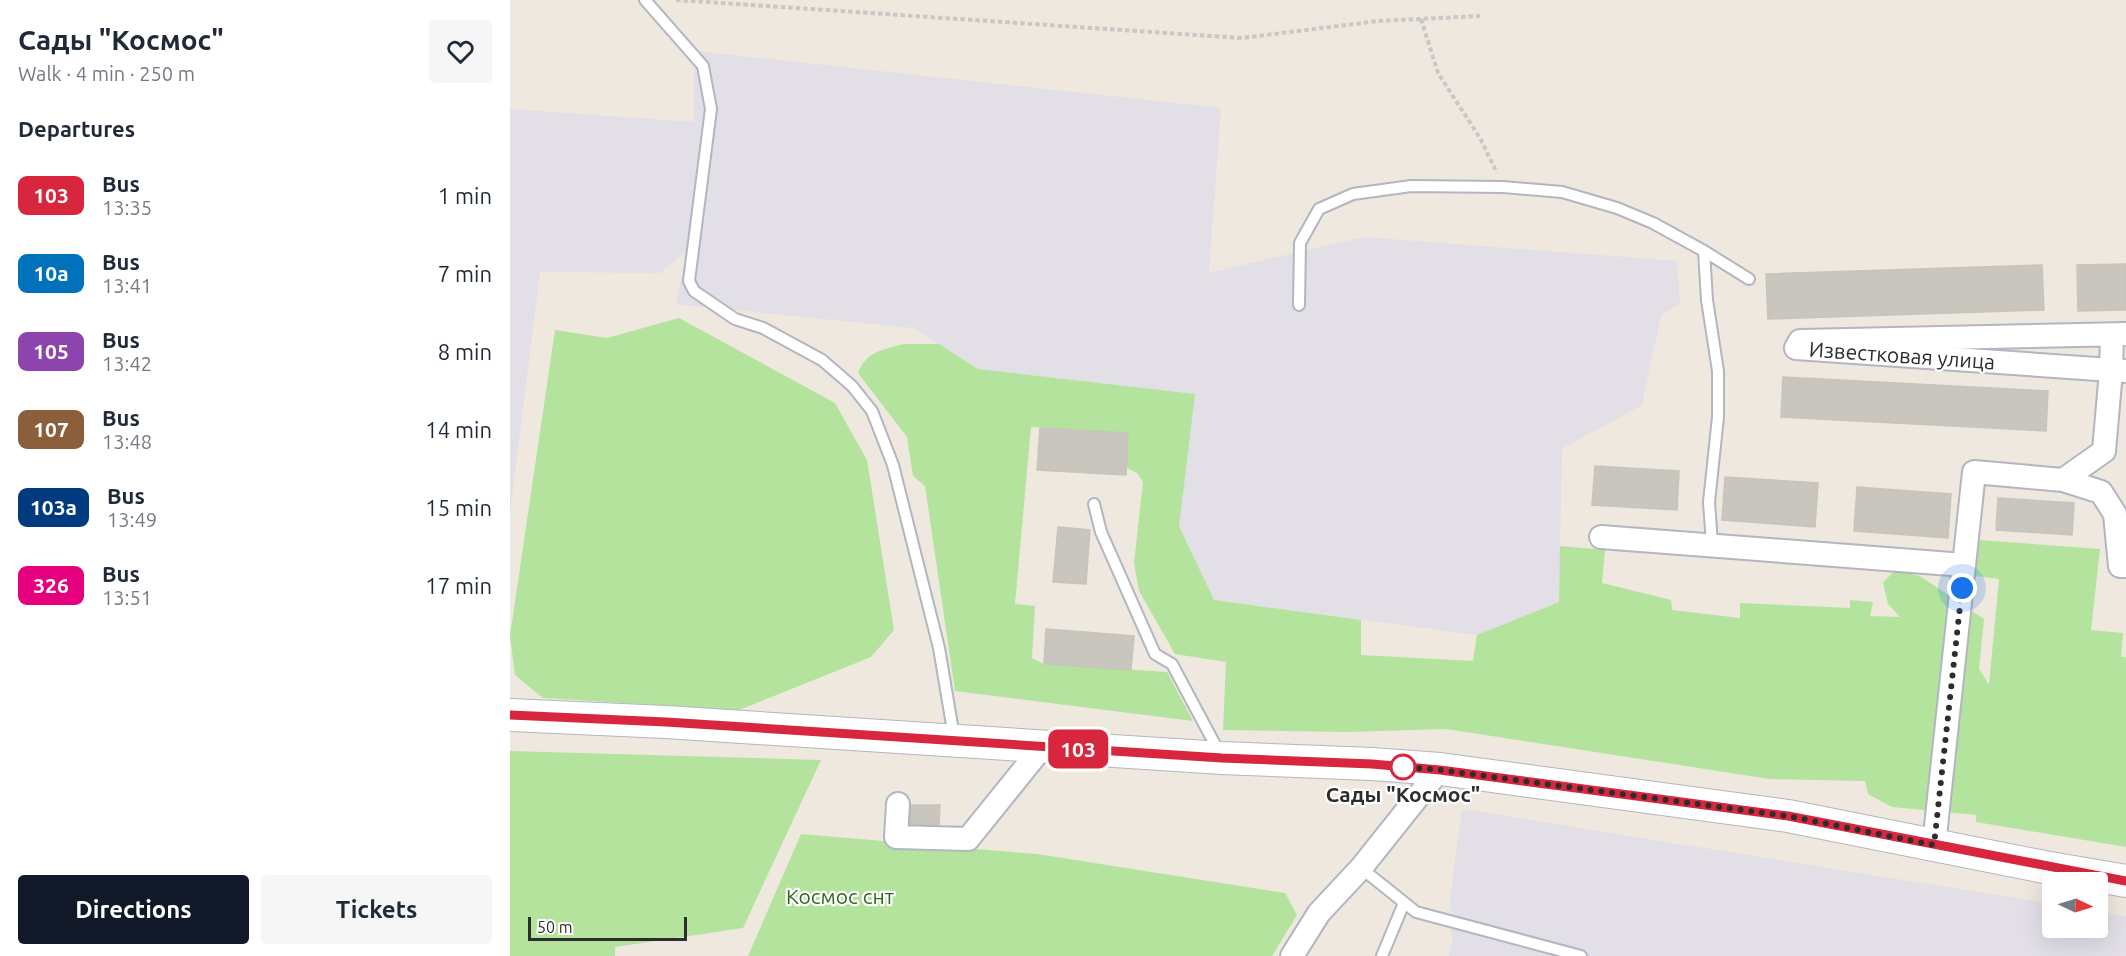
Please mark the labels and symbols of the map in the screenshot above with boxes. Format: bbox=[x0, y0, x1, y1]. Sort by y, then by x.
street label: Известковая улица bbox=[1808, 337, 1996, 373]
your location bbox=[1947, 573, 1977, 603]
line badge: 103 bbox=[1044, 730, 1112, 768]
marker: Сады "Космос" bbox=[1390, 754, 1416, 780]
place label: Сады "Космос" bbox=[1326, 782, 1480, 806]
north arrow bbox=[2042, 872, 2108, 938]
park label: Космос снт bbox=[786, 884, 895, 908]
scale bar bbox=[528, 914, 687, 942]

